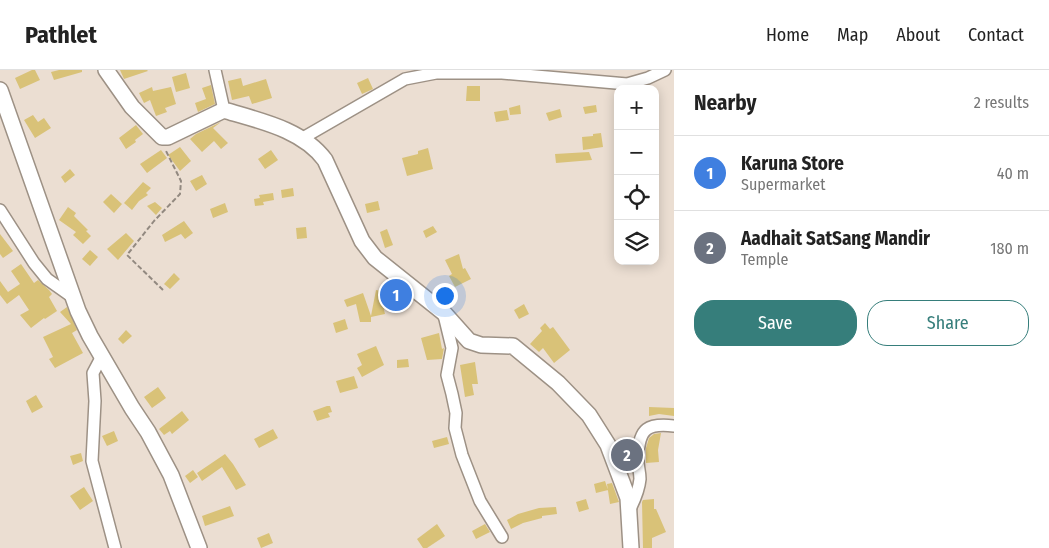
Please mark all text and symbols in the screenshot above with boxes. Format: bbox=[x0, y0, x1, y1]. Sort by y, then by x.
text: Pathlet bbox=[25, 21, 97, 49]
text: Home bbox=[766, 24, 809, 46]
text: Map bbox=[837, 24, 868, 46]
text: About bbox=[896, 24, 940, 46]
text: Contact bbox=[968, 24, 1024, 46]
map controls bbox=[614, 85, 659, 265]
button: + bbox=[614, 85, 659, 130]
text: Nearby bbox=[694, 90, 756, 116]
text: 2 results bbox=[974, 93, 1029, 112]
button: − bbox=[614, 130, 659, 175]
text: Karuna Store bbox=[741, 152, 844, 175]
text: 1 bbox=[707, 164, 713, 183]
text: 40 m bbox=[997, 164, 1029, 183]
button: locate bbox=[614, 175, 659, 220]
text: Supermarket bbox=[741, 175, 825, 194]
button: layers bbox=[614, 220, 659, 265]
text: Aadhait SatSang Mandir bbox=[741, 227, 930, 250]
text: 2 bbox=[706, 239, 714, 258]
text: 180 m bbox=[990, 239, 1029, 258]
text: Temple bbox=[741, 250, 788, 269]
pin: 1 bbox=[380, 276, 412, 314]
your location bbox=[432, 283, 458, 309]
button: Save bbox=[694, 300, 857, 346]
button: Share bbox=[867, 300, 1029, 346]
pin: 2 bbox=[611, 436, 643, 474]

